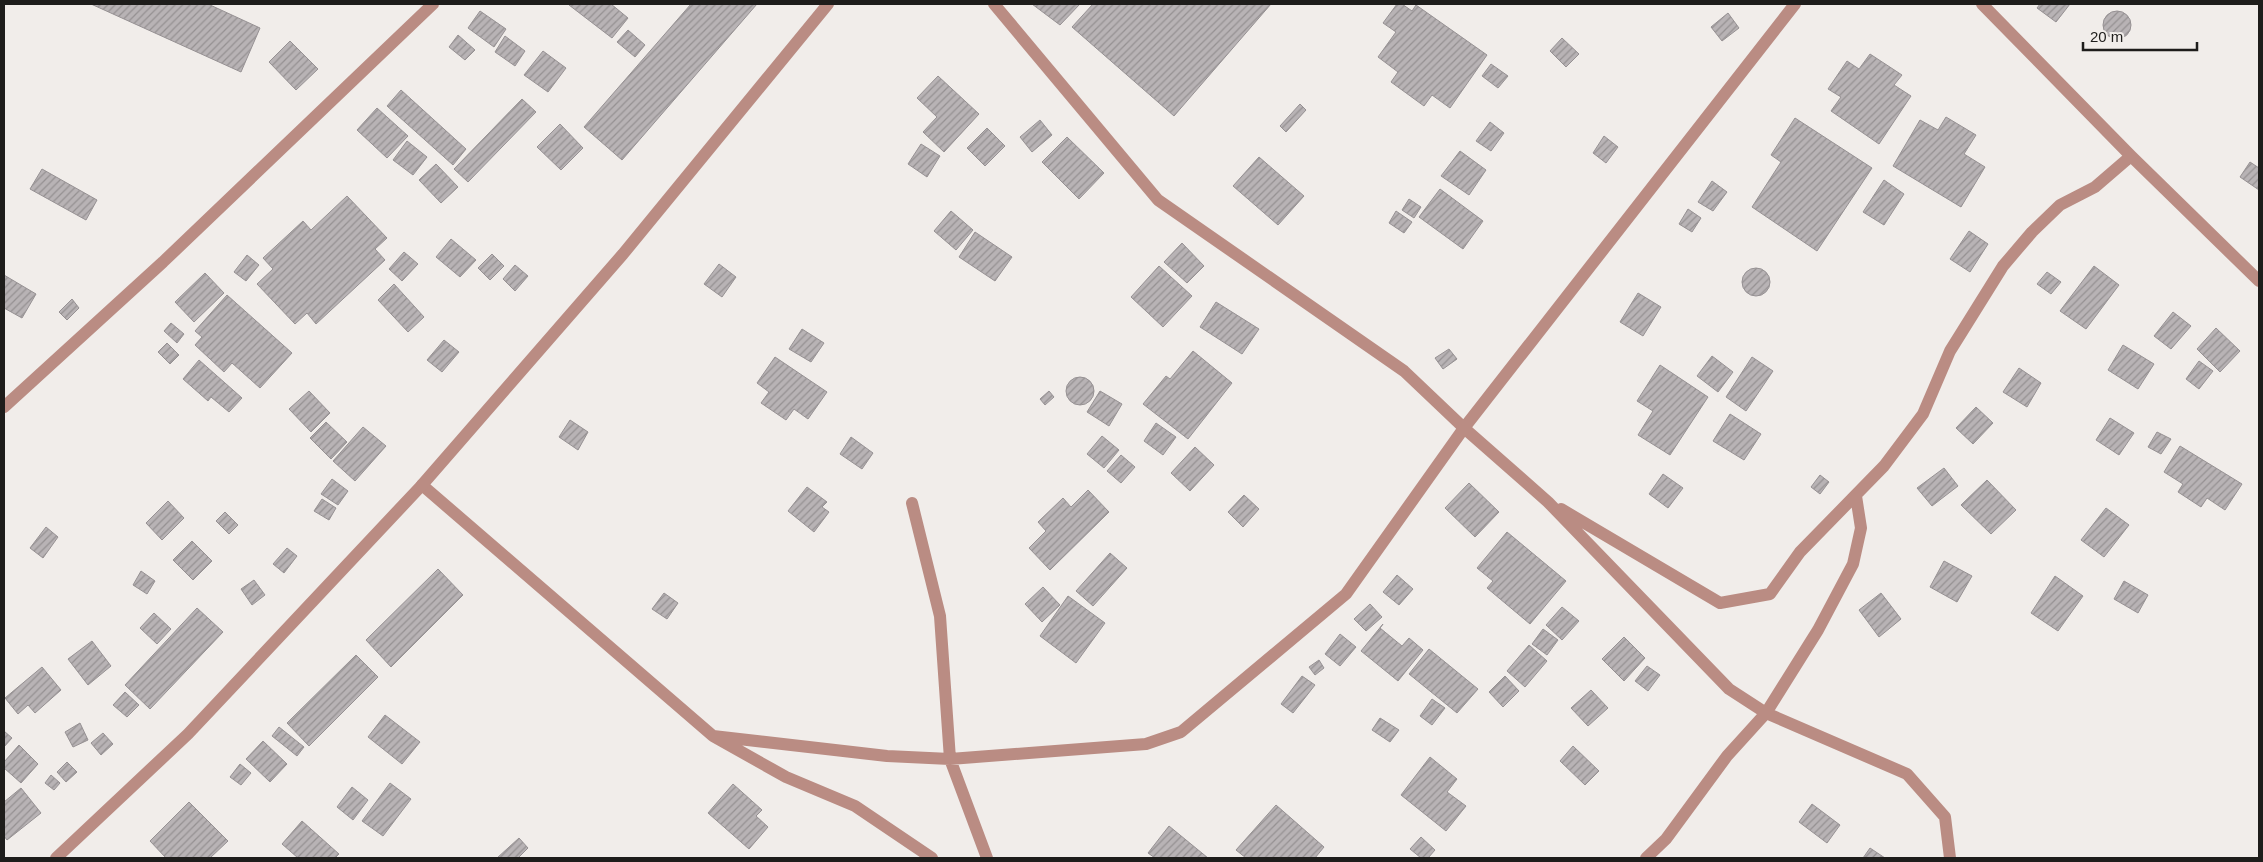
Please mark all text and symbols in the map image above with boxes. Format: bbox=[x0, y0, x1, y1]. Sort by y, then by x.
scale bar bbox=[2083, 20, 2197, 52]
text: 20 m bbox=[2090, 28, 2123, 45]

